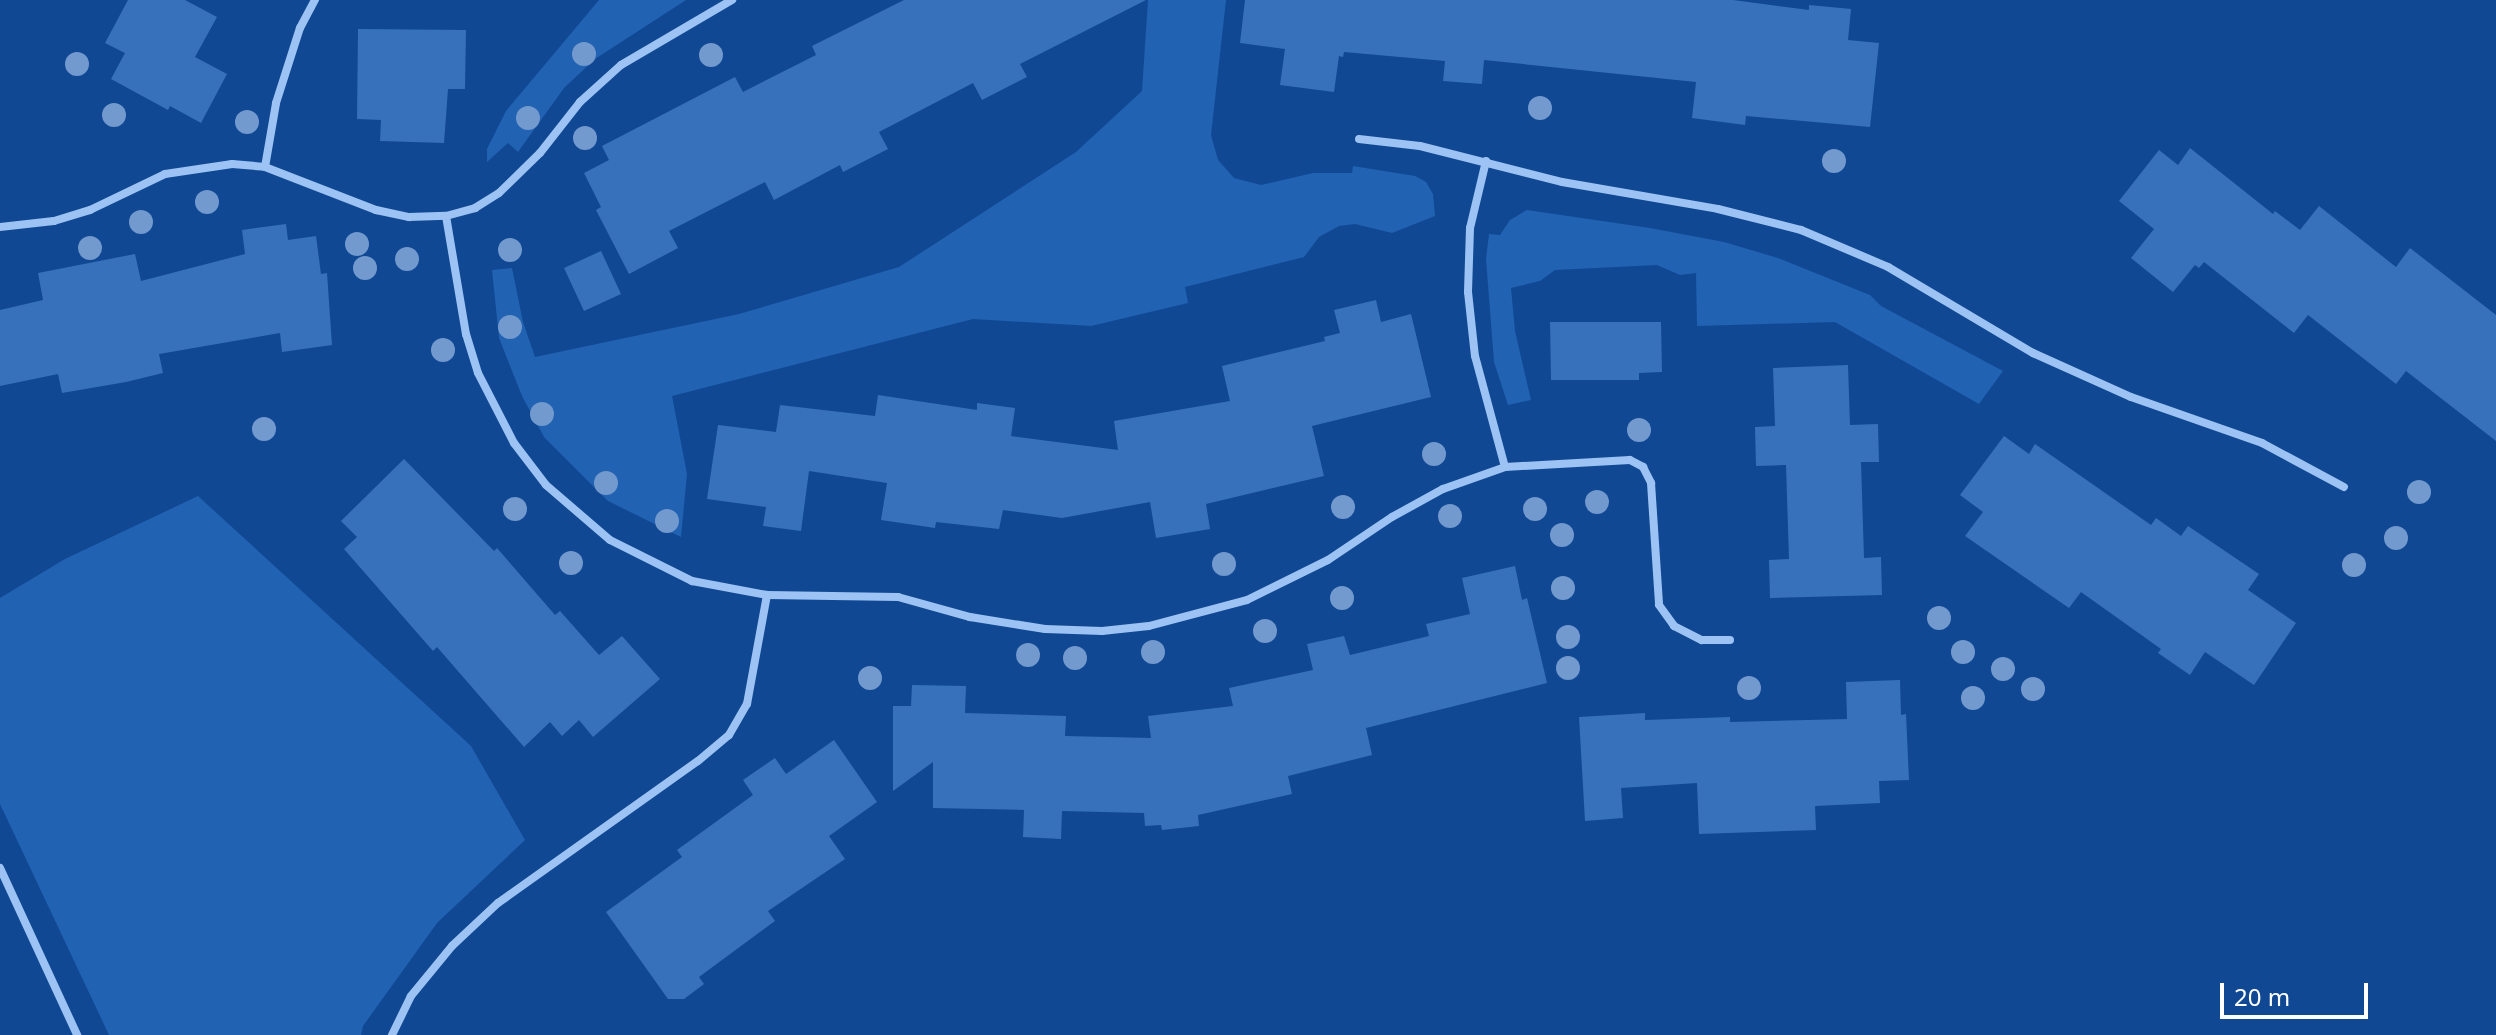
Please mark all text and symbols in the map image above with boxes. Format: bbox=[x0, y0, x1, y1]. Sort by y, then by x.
scale bar bbox=[2224, 967, 2372, 1017]
text: 20 m bbox=[2234, 980, 2290, 1013]

